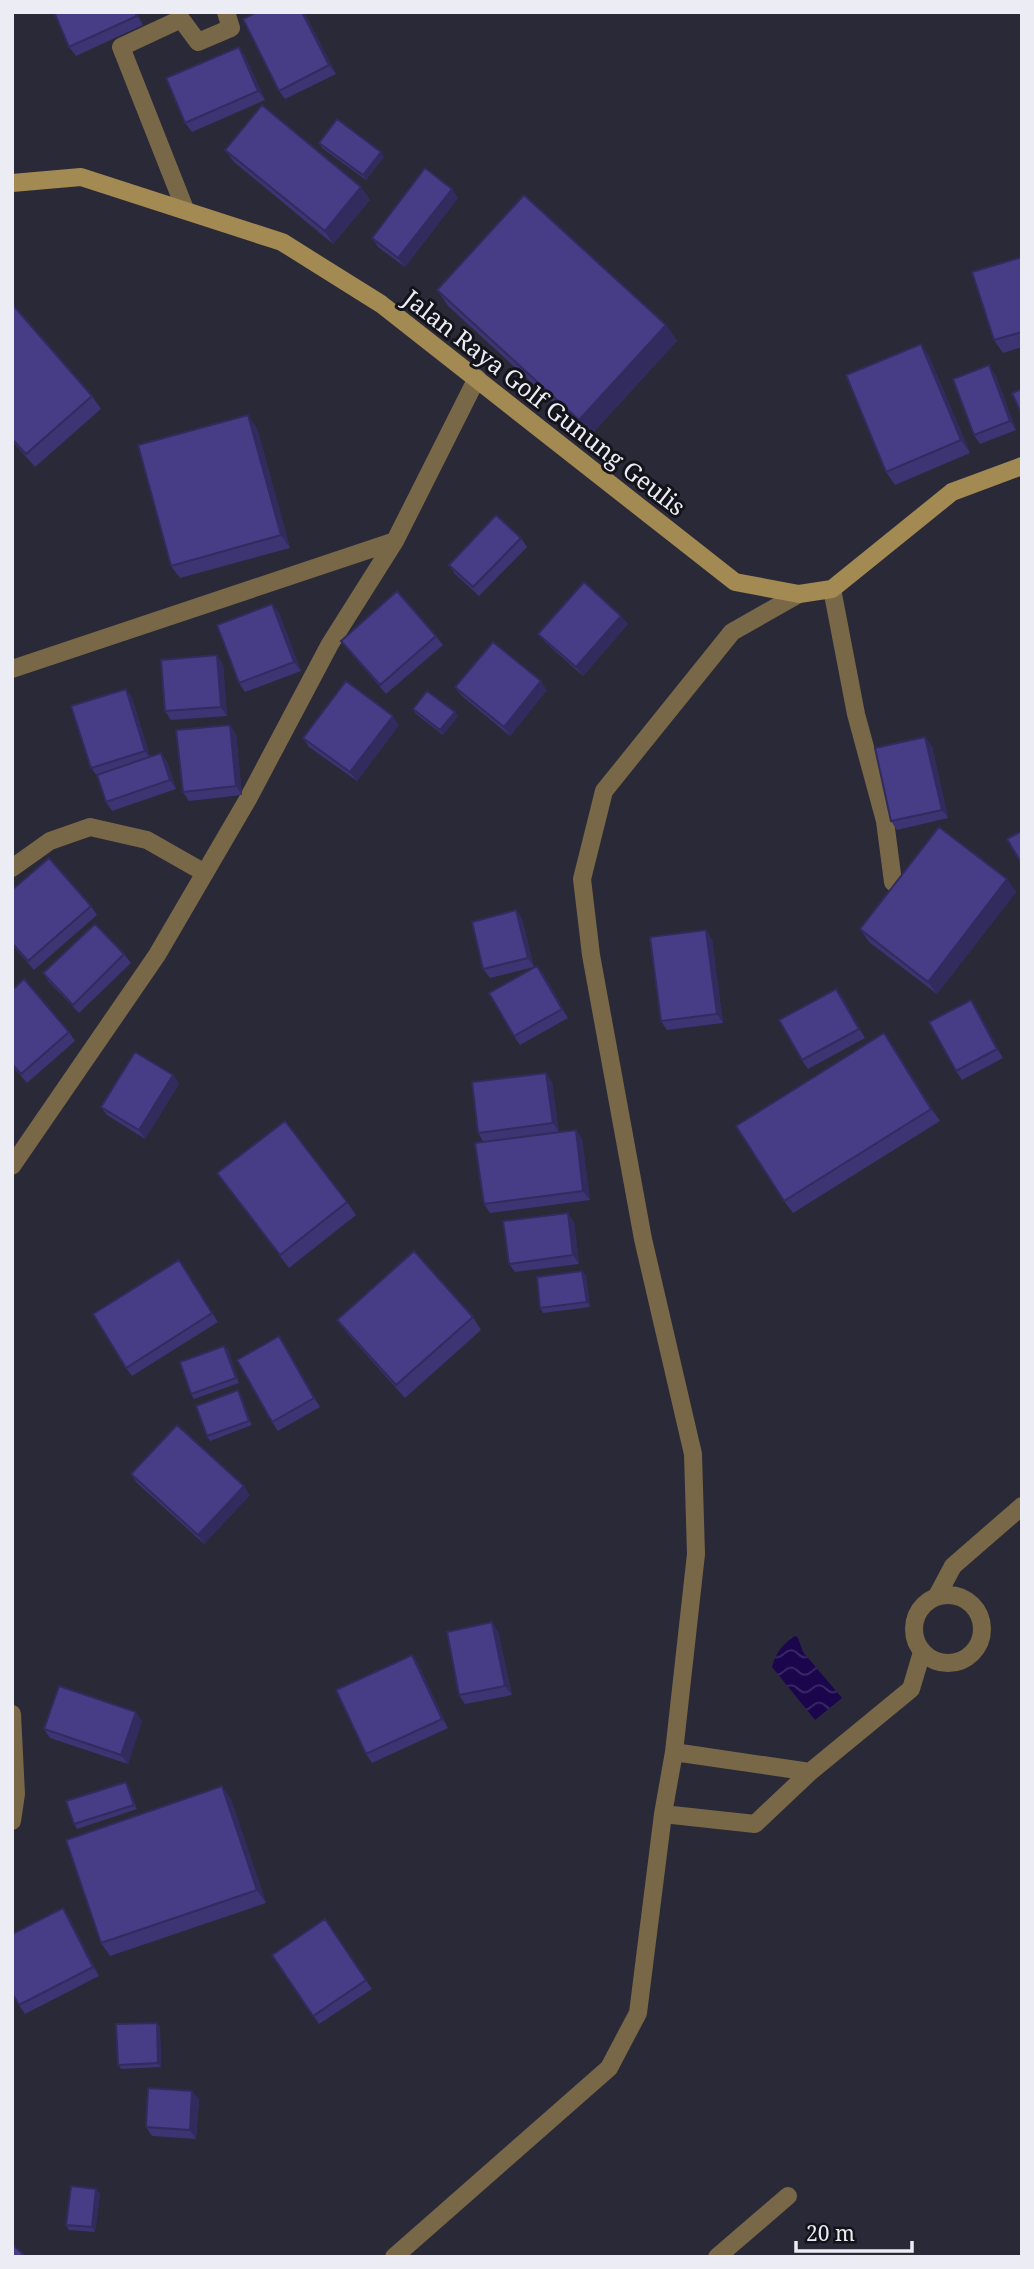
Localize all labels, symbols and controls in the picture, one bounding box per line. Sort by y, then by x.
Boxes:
street label: Jalan Raya Golf Gunung Geulis [396,281,693,523]
scale bar [796,2210,912,2254]
text: 20 m [806,2219,855,2247]

